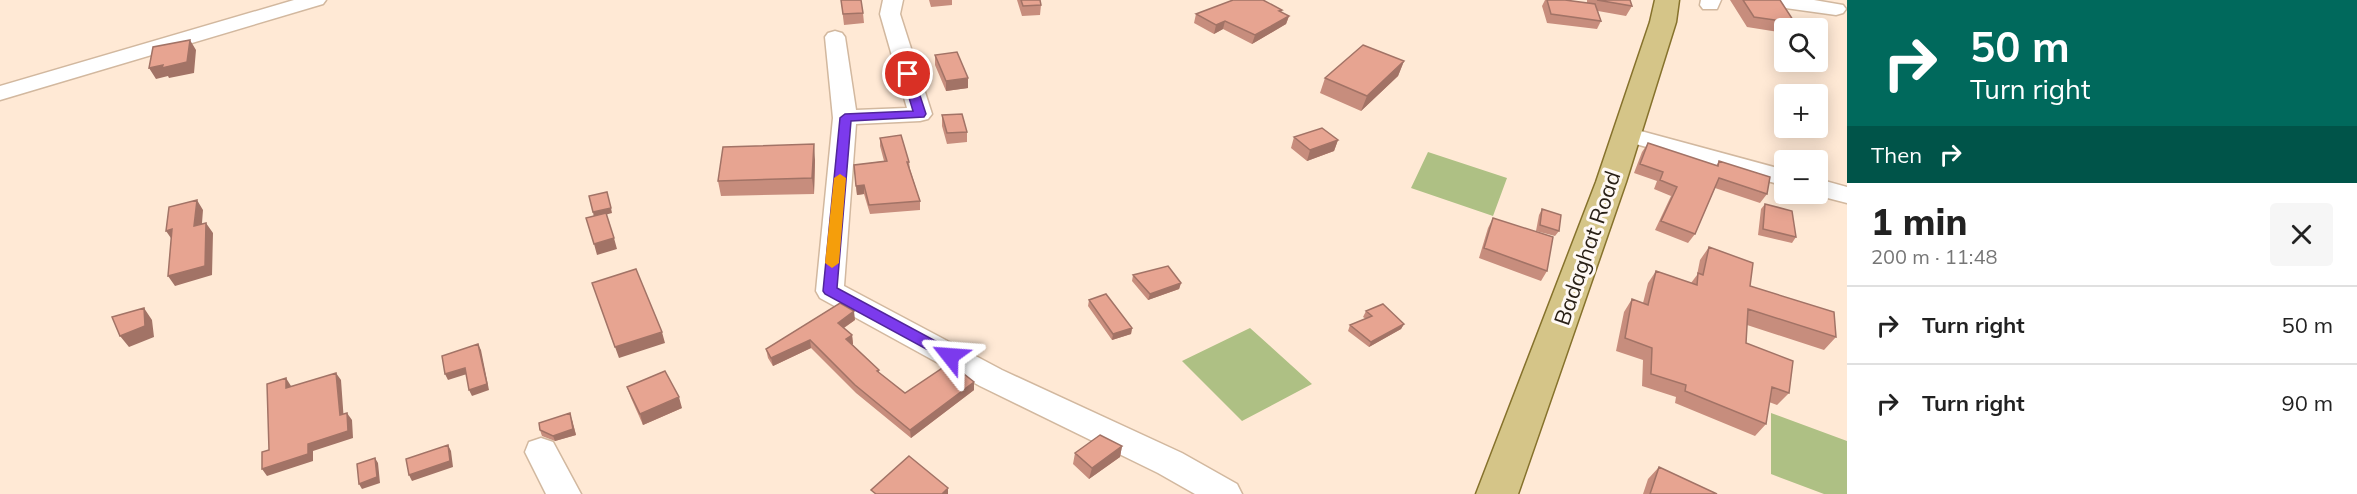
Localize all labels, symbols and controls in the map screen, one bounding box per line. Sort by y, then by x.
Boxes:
map controls [1774,18,1828,204]
button: search [1774,18,1828,72]
text: 50 m [1970,20,2070,73]
icon: right [1871,24,1949,102]
pin [882,48,933,99]
icon: arrive [891,57,924,90]
text: Turn right [1970,72,2090,106]
button: + [1774,84,1828,138]
icon: right [1934,138,1967,171]
text: Then [1871,141,1922,169]
button: − [1774,150,1828,204]
street label: Badaghat Road [1548,167,1626,329]
text: 1 min [1871,199,1967,244]
button: close [2270,203,2333,266]
text: 200 m · 11:48 [1871,244,1997,269]
icon: right [1871,309,1904,342]
text: Turn right [1922,311,2025,339]
text: 50 m [2282,311,2333,339]
position arrow [918,324,982,388]
icon: right [1871,387,1904,420]
text: Turn right [1922,389,2025,417]
text: 90 m [2282,389,2333,417]

